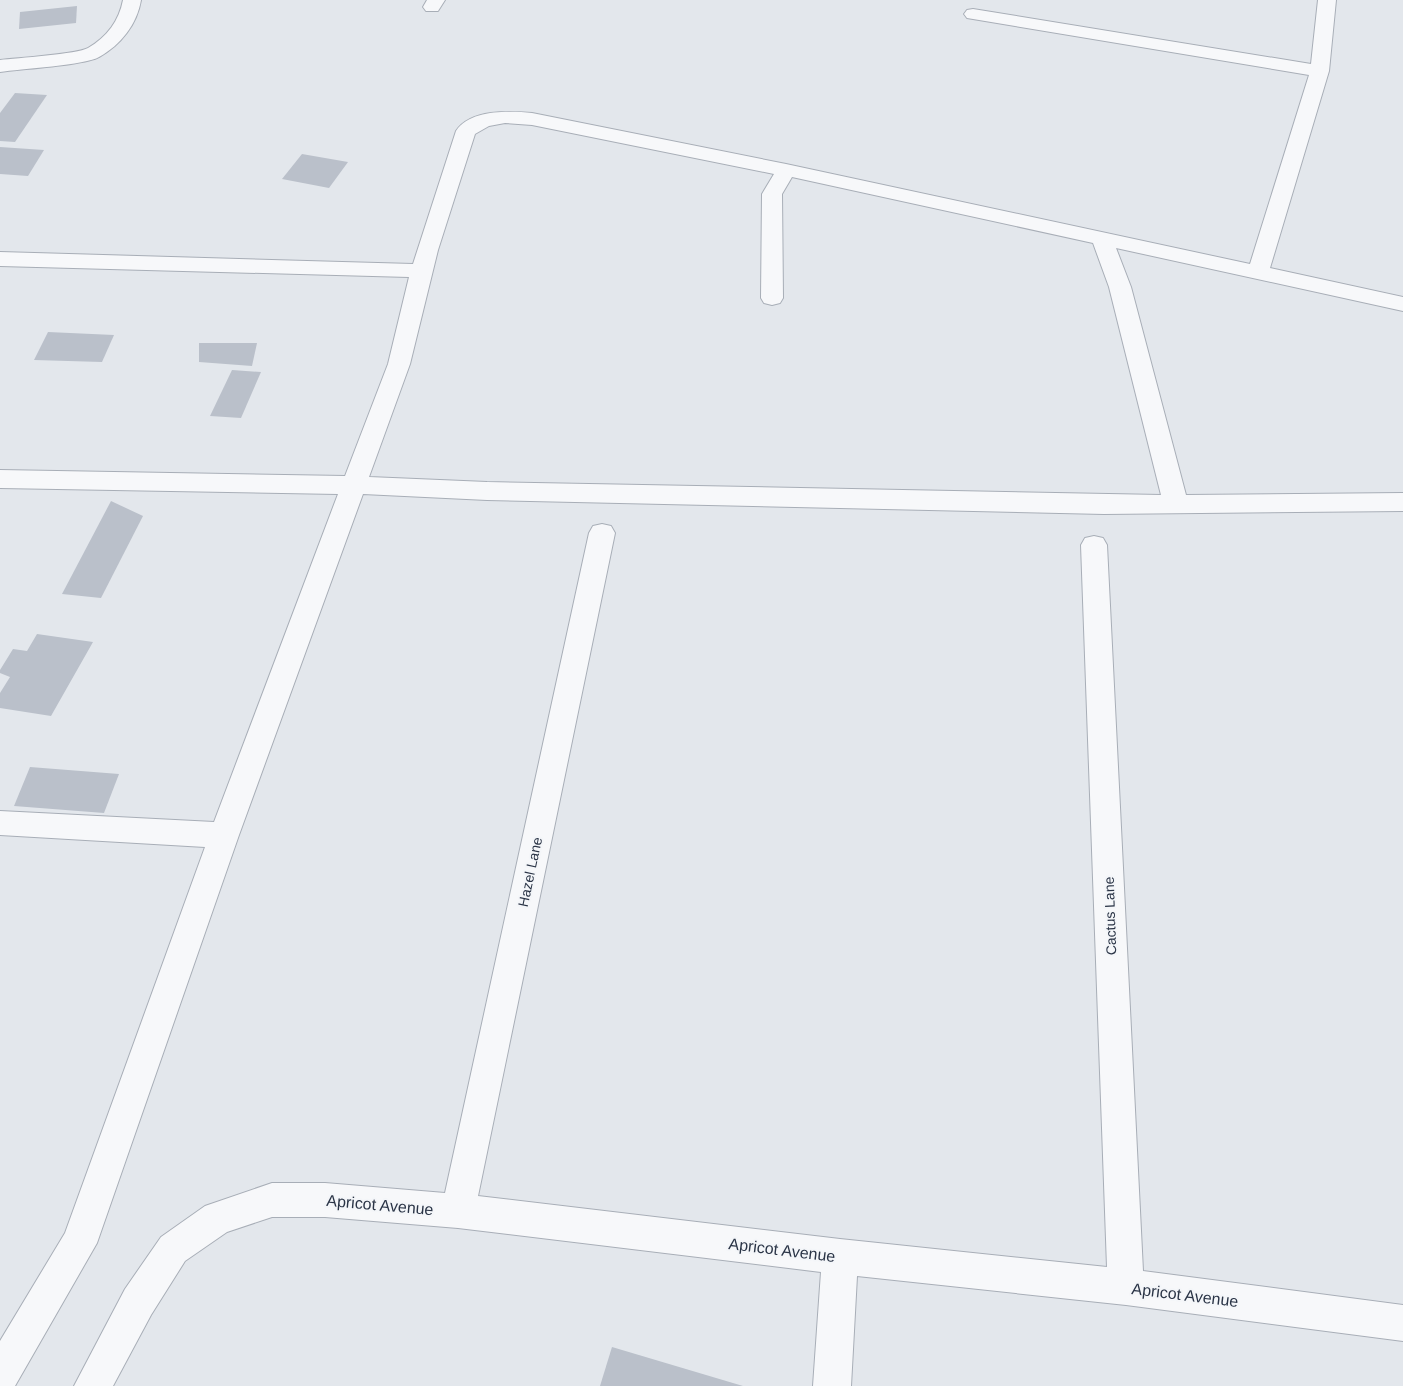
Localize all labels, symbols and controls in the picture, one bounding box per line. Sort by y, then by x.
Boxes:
street label: Hazel Lane [515,835,545,908]
street label: Cactus Lane [1101,876,1119,956]
street label: Apricot Avenue [326,1192,434,1218]
street label: Apricot Avenue [728,1235,836,1265]
street label: Apricot Avenue [1131,1280,1239,1310]

